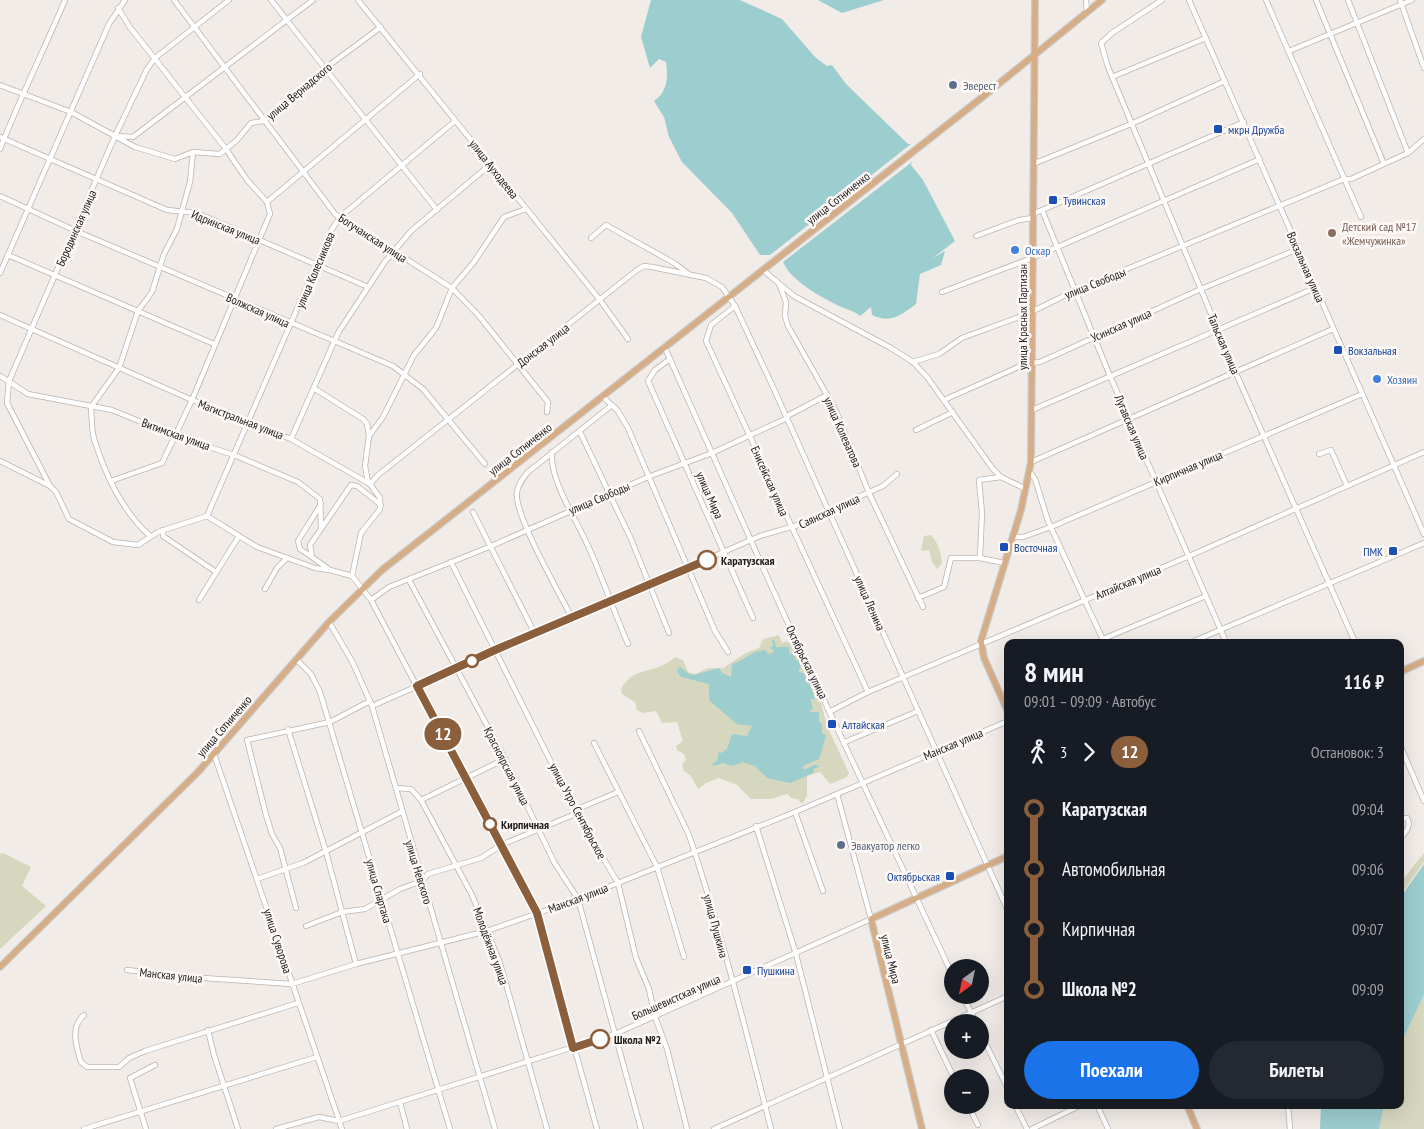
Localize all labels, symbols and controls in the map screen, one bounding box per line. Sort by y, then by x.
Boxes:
street label: улица Вернадского [263,59,335,123]
place label: Эверест [963,78,997,93]
marker: Эверест [947,79,959,91]
place label: мкрн Дружба [1228,122,1284,137]
marker: мкрн Дружба [1212,123,1224,135]
street label: улица Ауходеева [466,136,522,202]
street label: улица Сотниченко [803,169,873,227]
street label: Бородинская улица [52,187,100,269]
place label: Тувинская [1063,193,1106,208]
marker: Тувинская [1047,194,1059,206]
street label: Идринская улица [189,206,263,248]
street label: Богучанская улица [336,210,410,266]
place label: Детский сад №17 «Жемчужинка» [1342,219,1417,248]
marker: Детский сад №17 «Жемчужинка» [1326,227,1338,239]
street label: улица Колесникова [292,229,338,310]
street label: Вокзальная улица [1284,229,1328,305]
place label: Оскар [1025,243,1051,258]
marker: Оскар [1009,244,1021,256]
street label: улица Красных Партизан [1015,264,1030,370]
street label: улица Свободы [1062,264,1128,302]
street label: Волжская улица [224,289,292,331]
street label: Усинская улица [1088,305,1154,345]
street label: Тальская улица [1205,312,1243,376]
street label: Донская улица [514,320,572,370]
place label: Вокзальная [1348,343,1397,358]
marker: Вокзальная [1332,344,1344,356]
place label: Хозяин [1387,372,1417,387]
marker: Хозяин [1371,373,1383,385]
street label: Лугавская улица [1111,391,1152,462]
street label: улица Колеватова [821,394,865,470]
street label: Магистральная улица [196,396,286,442]
street label: Витимская улица [140,415,212,453]
street label: улица Сотниченко [485,420,555,478]
street label: Енисейская улица [748,444,792,519]
street label: Кирпичная улица [1151,447,1225,489]
street label: улица Мира [693,469,727,521]
street label: улица Свободы [566,478,632,518]
street label: Саянская улица [796,490,862,532]
place label: Восточная [1014,540,1058,555]
marker: Восточная [998,541,1010,553]
place label: ПМК [1363,544,1383,559]
marker: ПМК [1387,545,1399,557]
marker: Каратузская [697,550,717,570]
place label: Каратузская [721,553,775,568]
street label: Алтайская улица [1093,561,1163,603]
street label: улица Ленина [851,573,889,633]
street label: Октябрьская улица [783,623,831,701]
text: 8 мин [1024,653,1084,690]
unlabelled marker [465,654,479,668]
text: 116 ₽ [1344,670,1384,694]
text: 09:01 – 09:09 · Автобус [1024,691,1156,711]
street label: улица Сотниченко [193,692,255,760]
place label: Алтайская [842,717,885,732]
line badge: 12 [420,718,466,750]
marker: Алтайская [826,718,838,730]
text: 12 [434,722,452,745]
street label: Красноярская улица [481,724,533,808]
street label: Манская улица [921,725,985,763]
icon: walk [1024,738,1052,766]
icon: forward [1075,738,1103,766]
text: 12 [1121,740,1138,763]
text: 3 [1060,742,1067,762]
text: Остановок: 3 [1311,742,1384,762]
street label: улица Утро Сентябрьское [546,760,610,862]
text: Каратузская [1062,797,1147,821]
text: 09:04 [1352,799,1384,819]
marker: Кирпичная [483,817,497,831]
place label: Кирпичная [501,817,549,832]
street label: улица Невского [402,838,436,906]
place label: Эвакуатор легко [851,838,920,853]
marker: Эвакуатор легко [835,839,847,851]
street label: улица Спартака [363,857,395,925]
text: Автомобильная [1062,857,1165,881]
text: 09:06 [1352,859,1384,879]
place label: Октябрьская [887,869,940,884]
marker: Октябрьская [944,870,956,882]
street label: Манская улица [546,880,610,916]
street label: улица Пушкина [700,893,732,960]
street label: Молодёжная улица [470,905,512,987]
street label: улица Суворова [260,907,296,975]
text: Кирпичная [1062,917,1135,941]
text: 09:07 [1352,919,1384,939]
street label: улица Мира [878,933,904,985]
north arrow [944,959,989,1004]
map controls [944,959,989,1114]
place label: Пушкина [757,963,795,978]
street label: Манская улица [139,964,203,986]
marker: Пушкина [741,964,753,976]
street label: Большевистская улица [629,971,723,1023]
text: Школа №2 [1062,977,1137,1001]
text: 09:09 [1352,979,1384,999]
button: + [944,1014,989,1059]
marker: Школа №2 [590,1029,610,1049]
place label: Школа №2 [614,1032,661,1047]
button: Поехали [1024,1041,1199,1099]
button: Билеты [1209,1041,1384,1099]
button: − [944,1069,989,1114]

